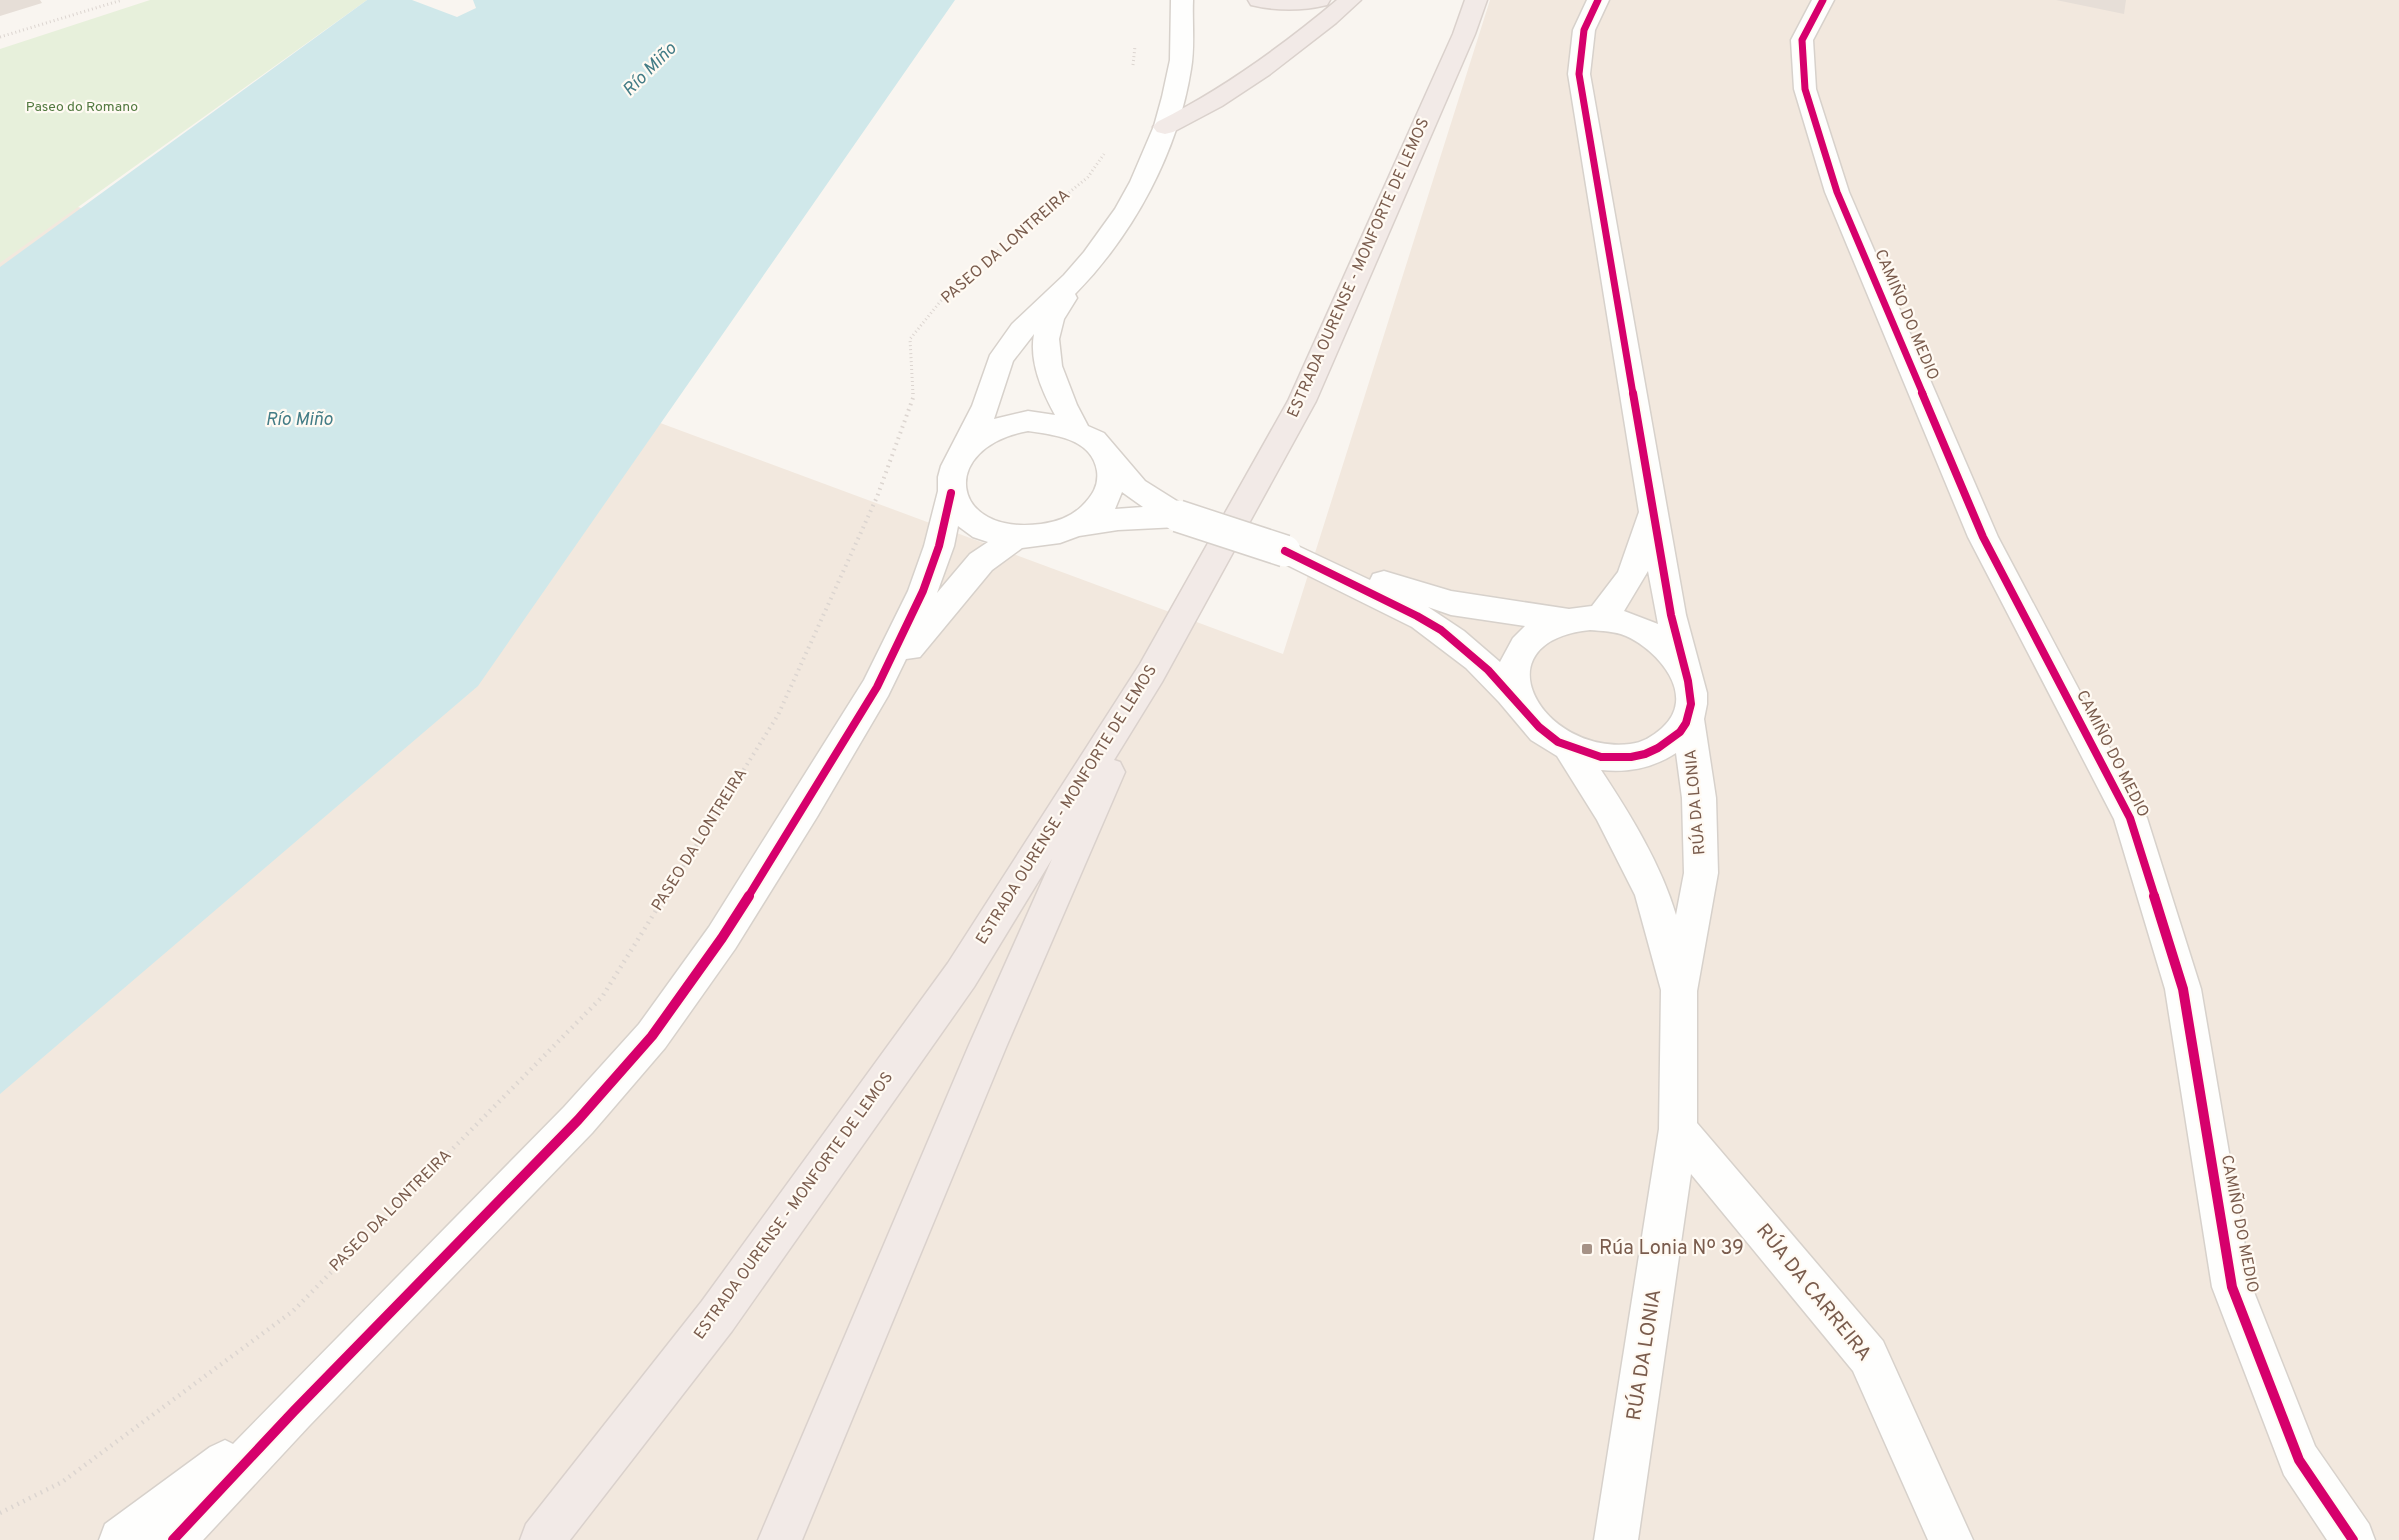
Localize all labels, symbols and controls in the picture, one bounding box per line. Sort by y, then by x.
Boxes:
water label: Río Miño [618,38,682,102]
park label: Paseo do Romano [26,99,138,116]
street label: ESTRADA OURENSE - MONFORTE DE LEMOS [1284,115,1434,421]
street label: PASEO DA LONTREIRA [937,185,1075,308]
street label: CAMIÑO DO MEDIO [1869,245,1945,383]
water label: Río Miño [265,409,333,432]
street label: ESTRADA OURENSE - MONFORTE DE LEMOS [972,661,1162,949]
street label: CAMIÑO DO MEDIO [2071,686,2155,821]
street label: RÚA DA LONIA [1679,748,1711,856]
street label: PASEO DA LONTREIRA [648,765,752,915]
street label: ESTRADA OURENSE - MONFORTE DE LEMOS [690,1068,898,1344]
street label: PASEO DA LONTREIRA [326,1146,456,1276]
street label: CAMIÑO DO MEDIO [2216,1153,2265,1295]
street label: RÚA DA CARREIRA [1749,1218,1878,1367]
place label: Rúa Lonia Nº 39 [1599,1236,1744,1262]
marker: Rúa Lonia Nº 39 [1580,1242,1594,1256]
street label: RÚA DA LONIA [1620,1287,1668,1422]

